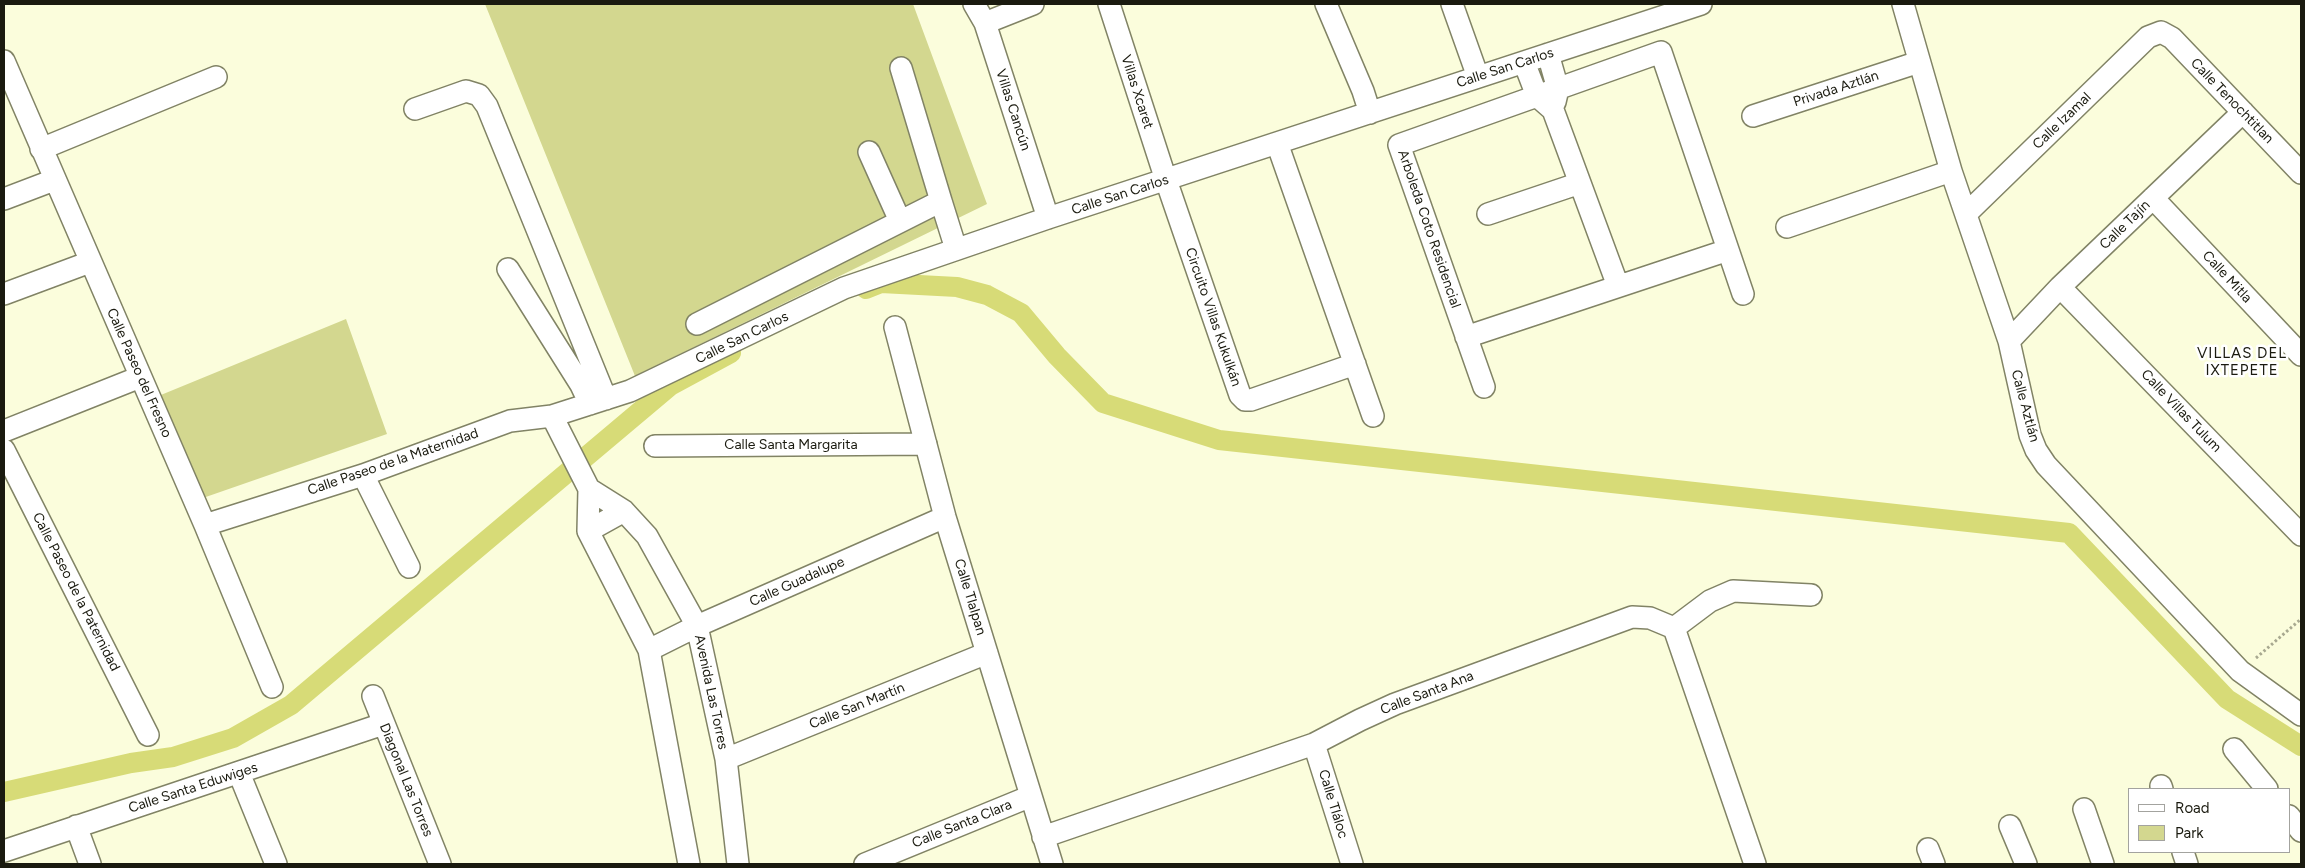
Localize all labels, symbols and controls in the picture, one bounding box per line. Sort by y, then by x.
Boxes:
street label: Calle San Carlos [1454,44,1556,92]
street label: Villas Xcaret [1117,53,1157,131]
street label: Calle Tenochtitlan [2187,55,2277,147]
street label: Villas Cancún [992,67,1034,153]
street label: Privada Aztlán [1791,67,1881,111]
street label: Calle Izamal [2029,89,2095,153]
street label: Arboleda Coto Residencial [1394,148,1464,310]
street label: Calle San Carlos [1069,171,1171,219]
street label: Calle Tajín [2096,197,2154,253]
street label: Circuito Villas Kukulkán [1181,246,1245,388]
street label: Calle Mitla [2199,247,2255,307]
street label: Calle Paseo del Fresno [103,306,175,440]
street label: Calle San Carlos [693,308,791,368]
district label: VILLAS DEL IXTEPETE [2196,345,2288,380]
street label: Calle Villas Tulum [2137,366,2225,456]
street label: Calle Aztlán [2007,368,2043,444]
street label: Calle Paseo de la Maternidad [305,425,481,499]
street label: Calle Santa Margarita [724,437,858,453]
street label: Calle Paseo de la Paternidad [29,510,123,674]
street label: Calle Guadalupe [747,554,847,610]
street label: Calle Tlalpan [950,557,990,637]
street label: Avenida Las Torres [691,633,731,751]
street label: Calle Santa Ana [1378,668,1476,718]
street label: Calle San Martín [807,679,907,733]
street label: Diagonal Las Torres [376,721,436,839]
street label: Calle Santa Eduwiges [126,759,260,817]
street label: Calle Tláloc [1315,767,1351,841]
legend [2128,788,2290,853]
street label: Calle Santa Clara [910,796,1014,852]
text: Road [2175,799,2210,817]
text: Park [2175,824,2204,842]

